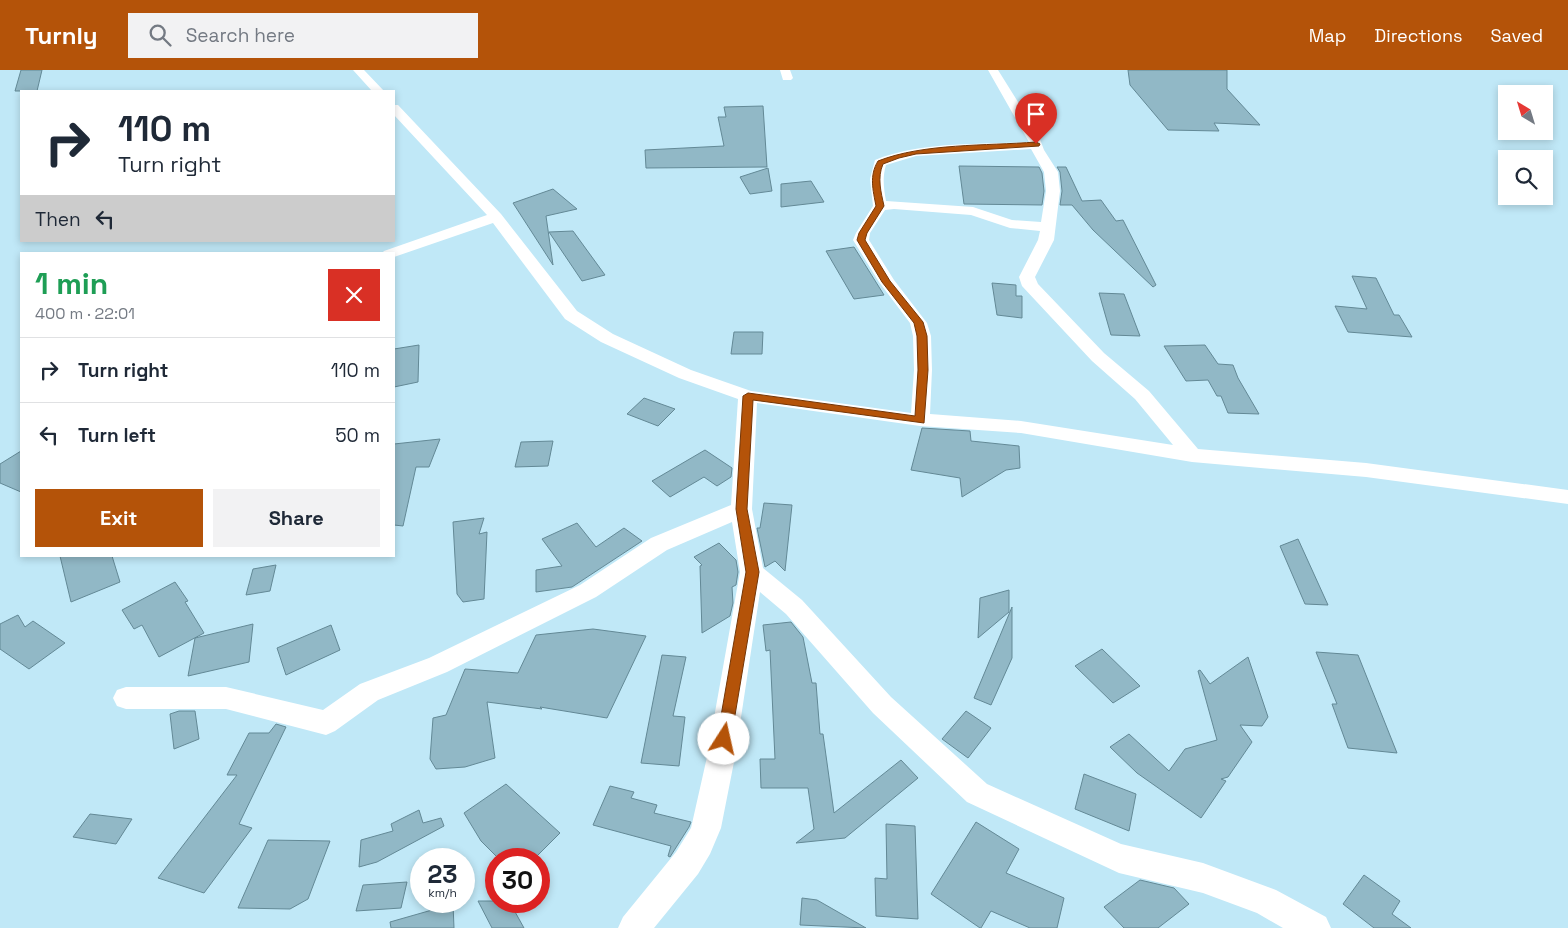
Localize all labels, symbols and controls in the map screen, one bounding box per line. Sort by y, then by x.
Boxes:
search box [128,13,478,58]
text: Turnly [25,20,98,51]
icon: search [146,21,174,49]
text: Search here [186,23,295,48]
text: Map [1309,24,1346,47]
text: Directions [1374,24,1463,47]
text: Saved [1491,24,1543,47]
north arrow [1498,85,1552,140]
map controls [1498,85,1553,205]
pin [1015,93,1057,144]
icon: arrive [1022,100,1050,128]
text: 110 m [118,107,211,151]
icon: right [35,110,100,175]
text: Turn right [118,150,221,178]
button: search [1498,150,1553,205]
icon: left [91,205,119,233]
text: Then [35,207,81,232]
text: 1 min [35,264,108,303]
button: close [328,269,380,321]
text: 400 m · 22:01 [35,303,135,324]
icon: right [35,356,63,384]
text: Turn right [78,358,168,383]
text: 110 m [331,358,380,383]
icon: left [35,421,63,449]
text: Turn left [78,423,156,448]
text: 50 m [335,423,380,448]
button: Exit [35,489,203,547]
button: Share [213,489,380,547]
position arrow [697,712,749,764]
speed limit sign: 30 [485,848,550,913]
text: 23 [427,858,458,890]
text: km/h [428,885,457,901]

